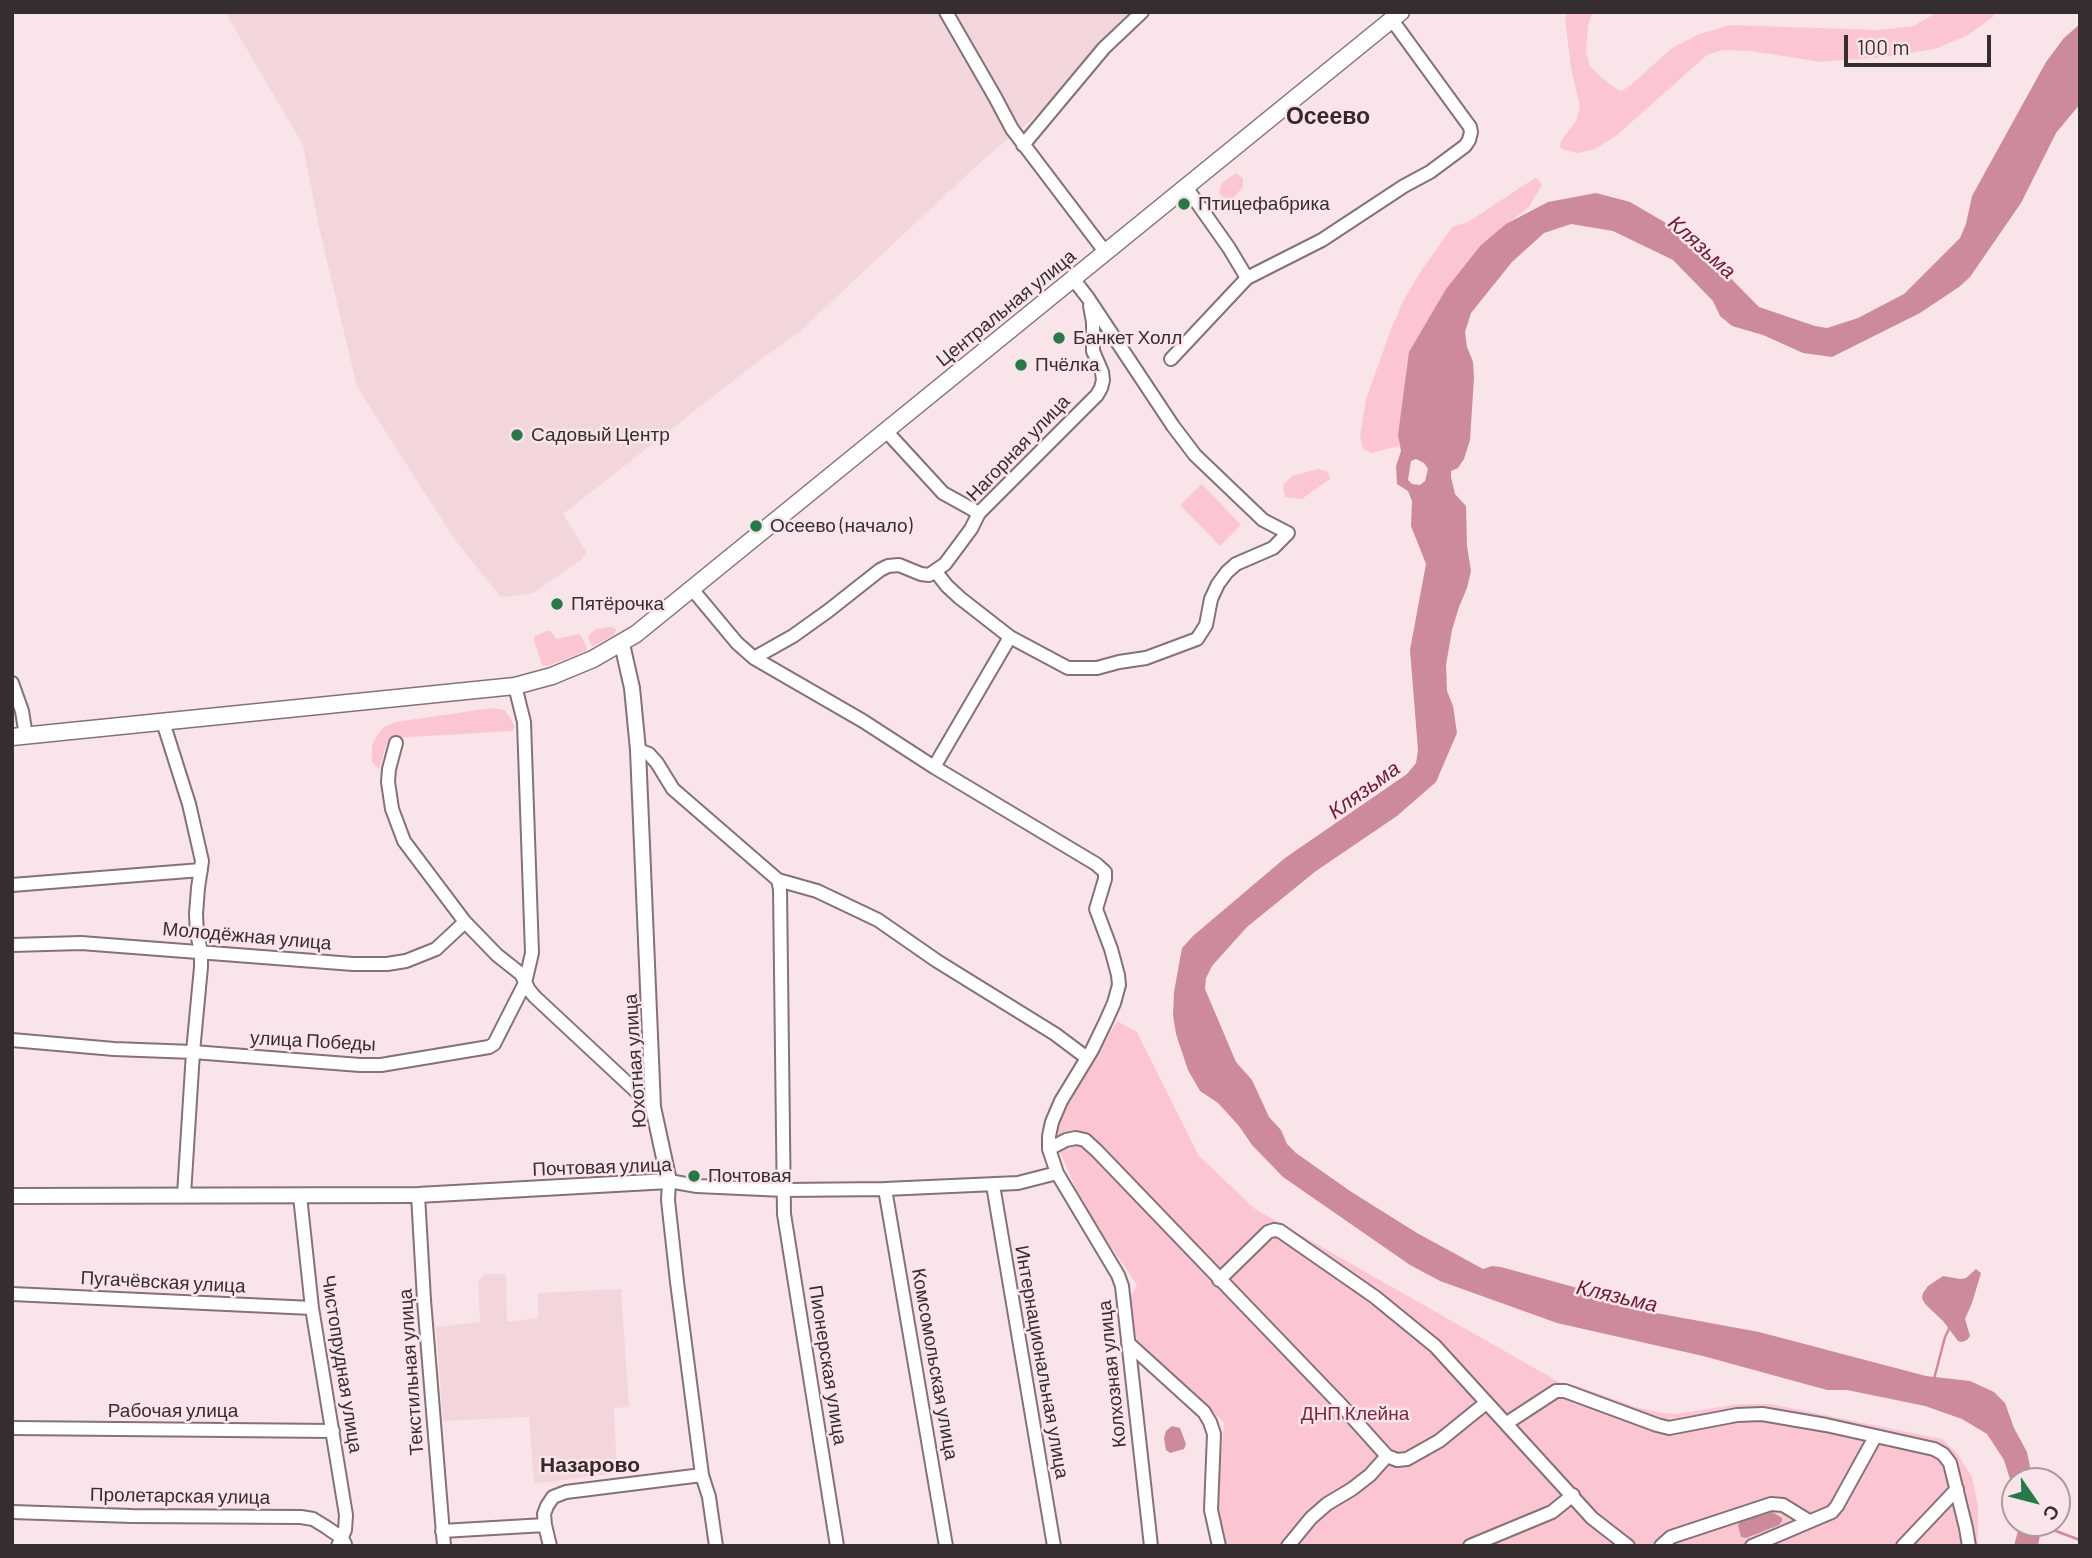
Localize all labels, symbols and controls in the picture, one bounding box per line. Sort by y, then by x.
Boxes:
scale bar [1847,21,1994,65]
text: 100 m [1857,34,1910,59]
district label: Осеево [1286,102,1370,130]
place label: Птицефабрика [1198,193,1330,215]
marker: Птицефабрика [1176,196,1192,212]
water label: Клязьма [1663,210,1741,284]
street label: Центральная улица [931,245,1081,371]
place label: Банкет Холл [1073,327,1182,349]
marker: Банкет Холл [1051,330,1067,346]
place label: Пчёлка [1035,354,1100,376]
marker: Пчёлка [1013,357,1029,373]
street label: Нагорная улица [961,390,1075,506]
place label: Садовый Центр [531,424,670,446]
marker: Садовый Центр [509,427,525,443]
place label: Осеево (начало) [770,515,913,537]
marker: Осеево (начало) [748,518,764,534]
place label: Пятёрочка [571,593,664,615]
marker: Пятёрочка [549,596,565,612]
water label: Клязьма [1323,756,1405,824]
street label: Молодёжная улица [162,917,332,955]
street label: Юхотная улица [619,993,651,1129]
street label: улица Победы [250,1026,376,1056]
street label: Почтовая улица [532,1153,672,1181]
place label: Почтовая [708,1165,791,1187]
marker: Почтовая [686,1168,702,1184]
street label: Интернациональная улица [1010,1244,1074,1480]
street label: Пугачёвская улица [80,1266,246,1298]
street label: Комсомольская улица [907,1266,963,1462]
street label: Чистопрудная улица [317,1273,367,1455]
water label: Клязьма [1574,1274,1660,1318]
street label: Пионерская улица [804,1283,852,1447]
street label: Текстильная улица [394,1288,428,1456]
street label: Колхозная улица [1093,1299,1131,1449]
street label: Рабочая улица [108,1400,238,1422]
park label: ДНП Клейна [1301,1403,1409,1425]
district label: Назарово [540,1452,640,1478]
north arrow [2001,1467,2071,1537]
street label: Пролетарская улица [90,1483,270,1509]
text: С [2039,1501,2065,1525]

